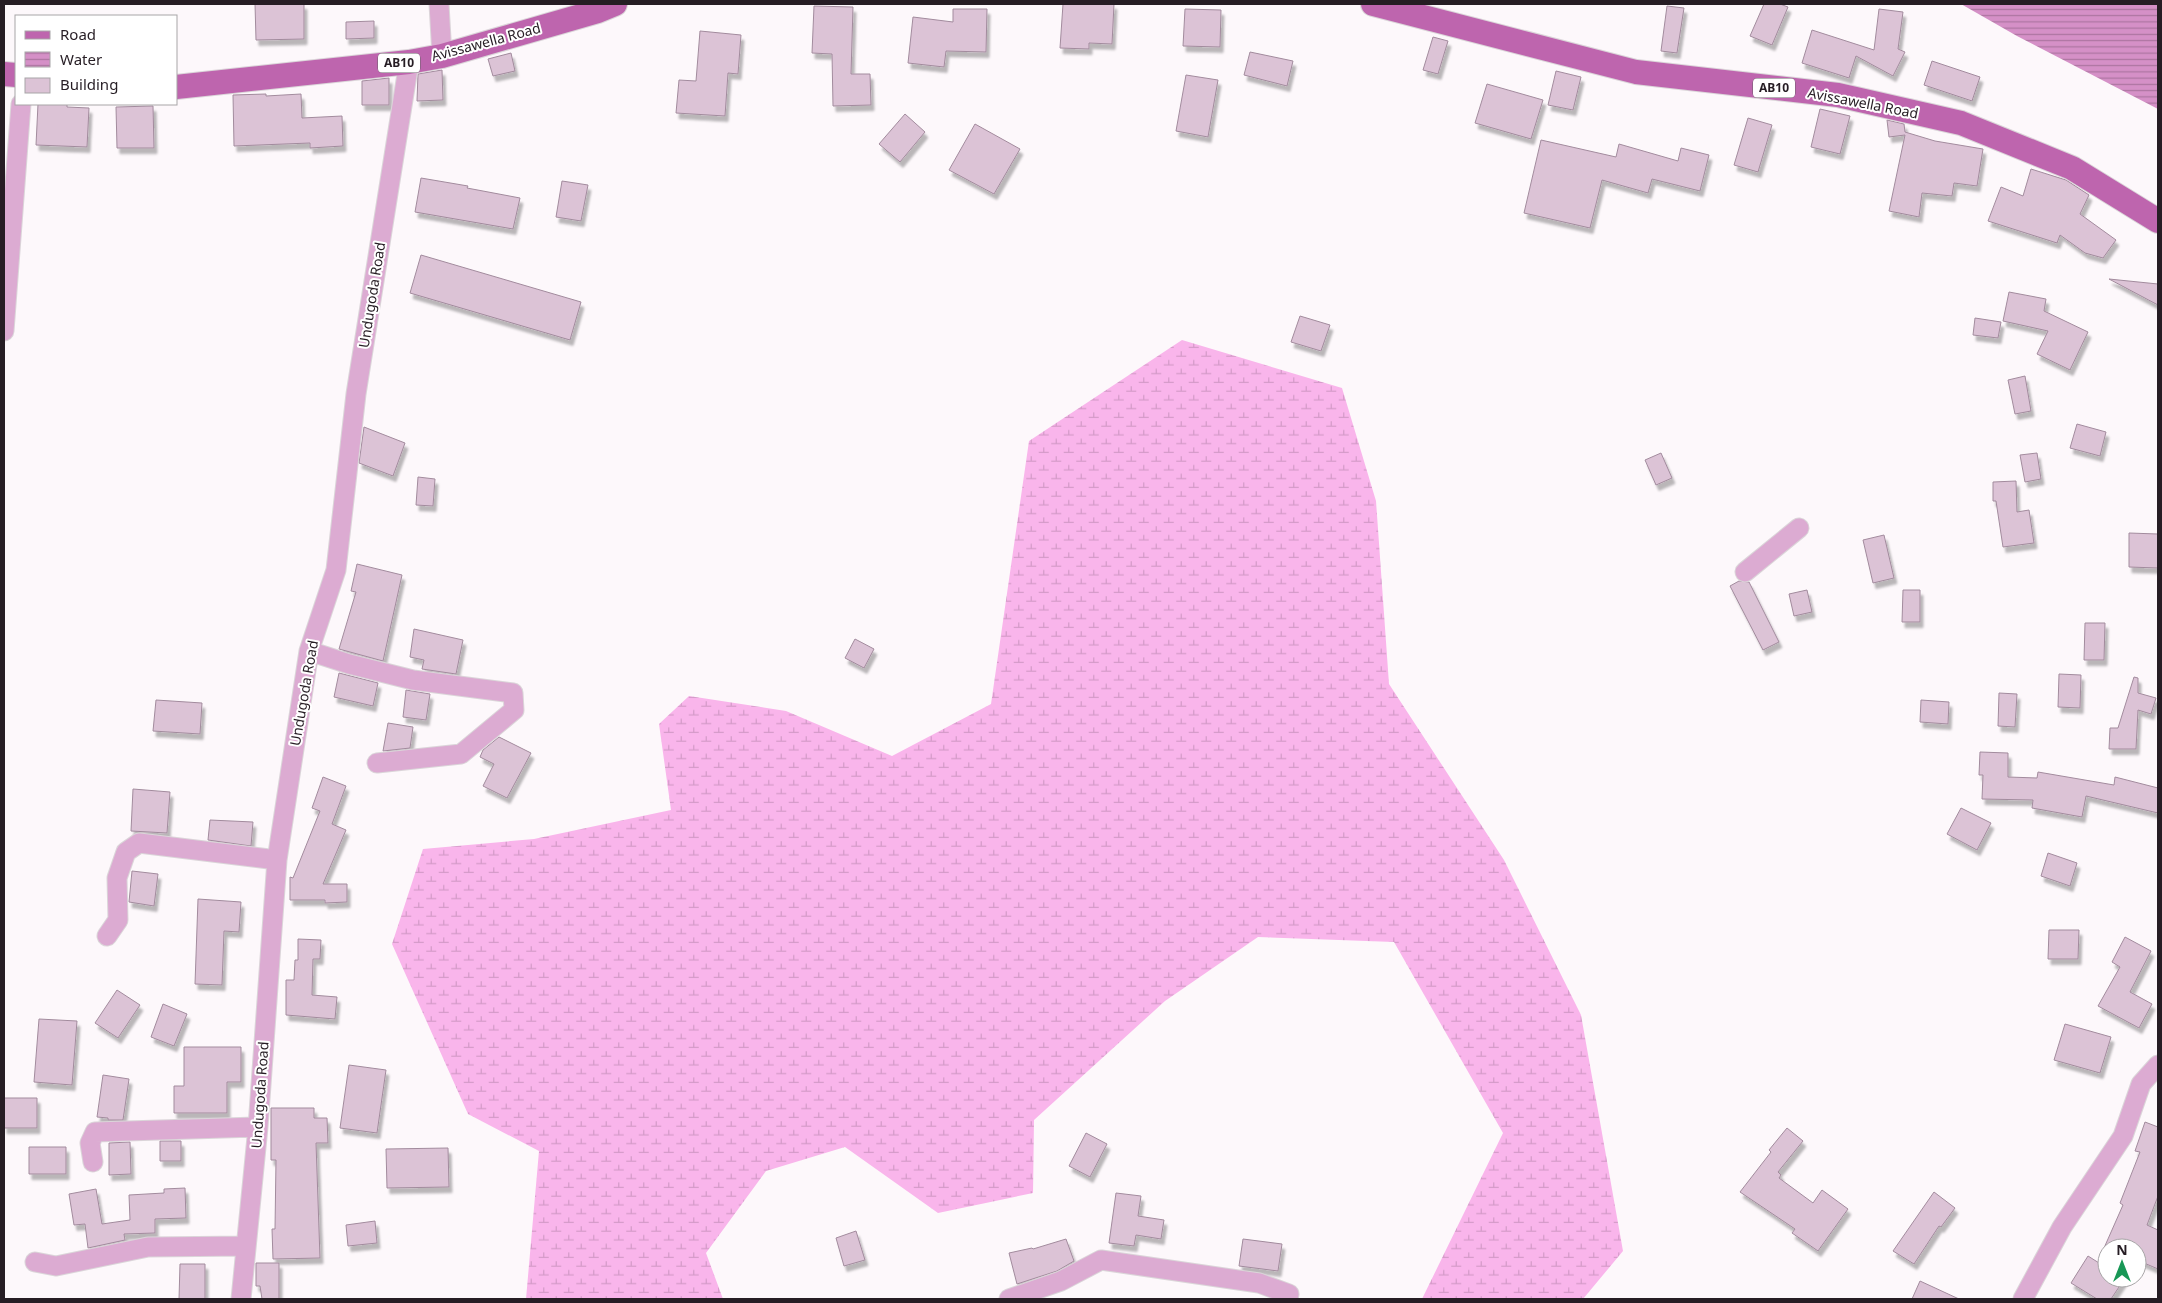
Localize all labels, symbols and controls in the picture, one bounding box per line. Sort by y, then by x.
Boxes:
legend [15,15,178,105]
street label: Avissawella Road [429,18,543,65]
text: Road [60,24,96,44]
text: Water [60,49,102,69]
road number: AB10 [378,54,420,72]
text: Building [60,74,118,94]
road number: AB10 [1753,78,1795,98]
street label: Avissawella Road [1806,82,1920,123]
street label: Undugoda Road [354,241,389,349]
street label: Undugoda Road [285,639,322,747]
street label: Undugoda Road [246,1041,273,1149]
north arrow [2097,1238,2147,1288]
text: N [2116,1240,2128,1259]

